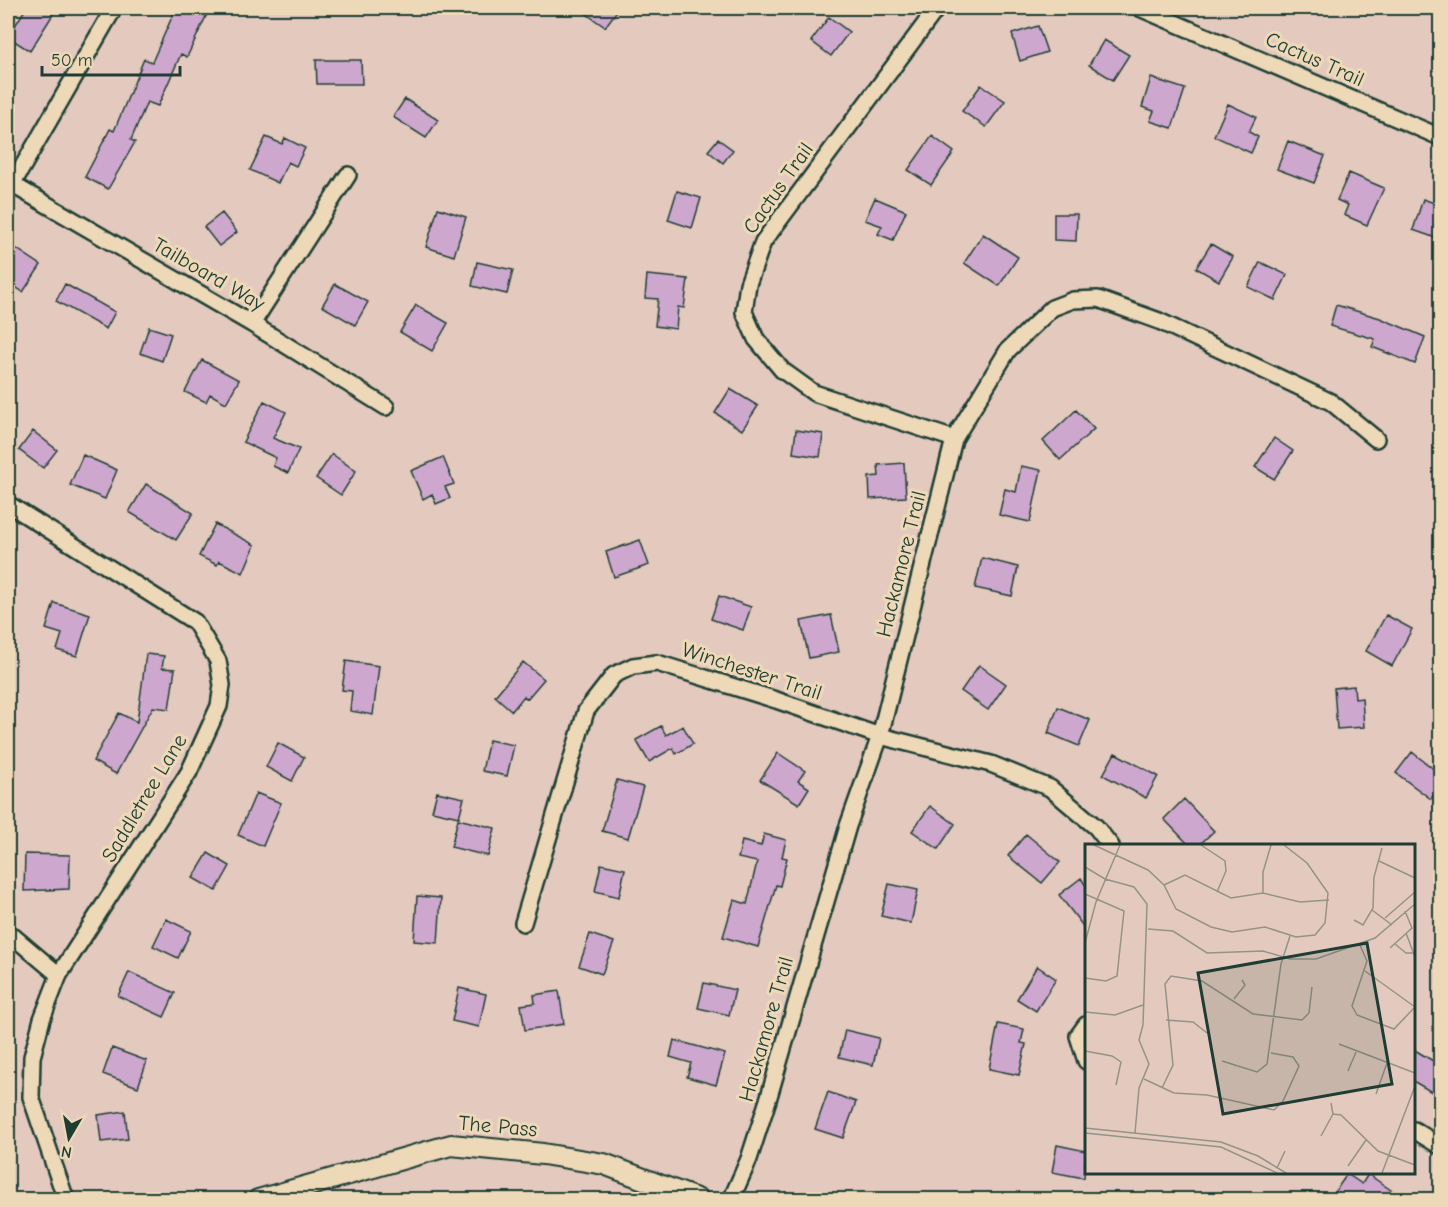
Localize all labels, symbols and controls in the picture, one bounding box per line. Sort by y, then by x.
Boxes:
street label: Cactus Trail [1262,27,1368,91]
scale bar [42,39,180,77]
text: 50 m [51,50,93,71]
street label: Cactus Trail [738,138,818,238]
street label: Tailboard Way [149,232,270,316]
street label: Hackamore Trail [871,488,931,640]
street label: Winchester Trail [679,637,825,705]
street label: Saddletree Lane [96,730,192,866]
inset map [1085,844,1415,1174]
street label: Hackamore Trail [734,954,798,1104]
north arrow [39,1108,99,1168]
street label: The Pass [458,1111,538,1141]
text: N [60,1142,73,1162]

